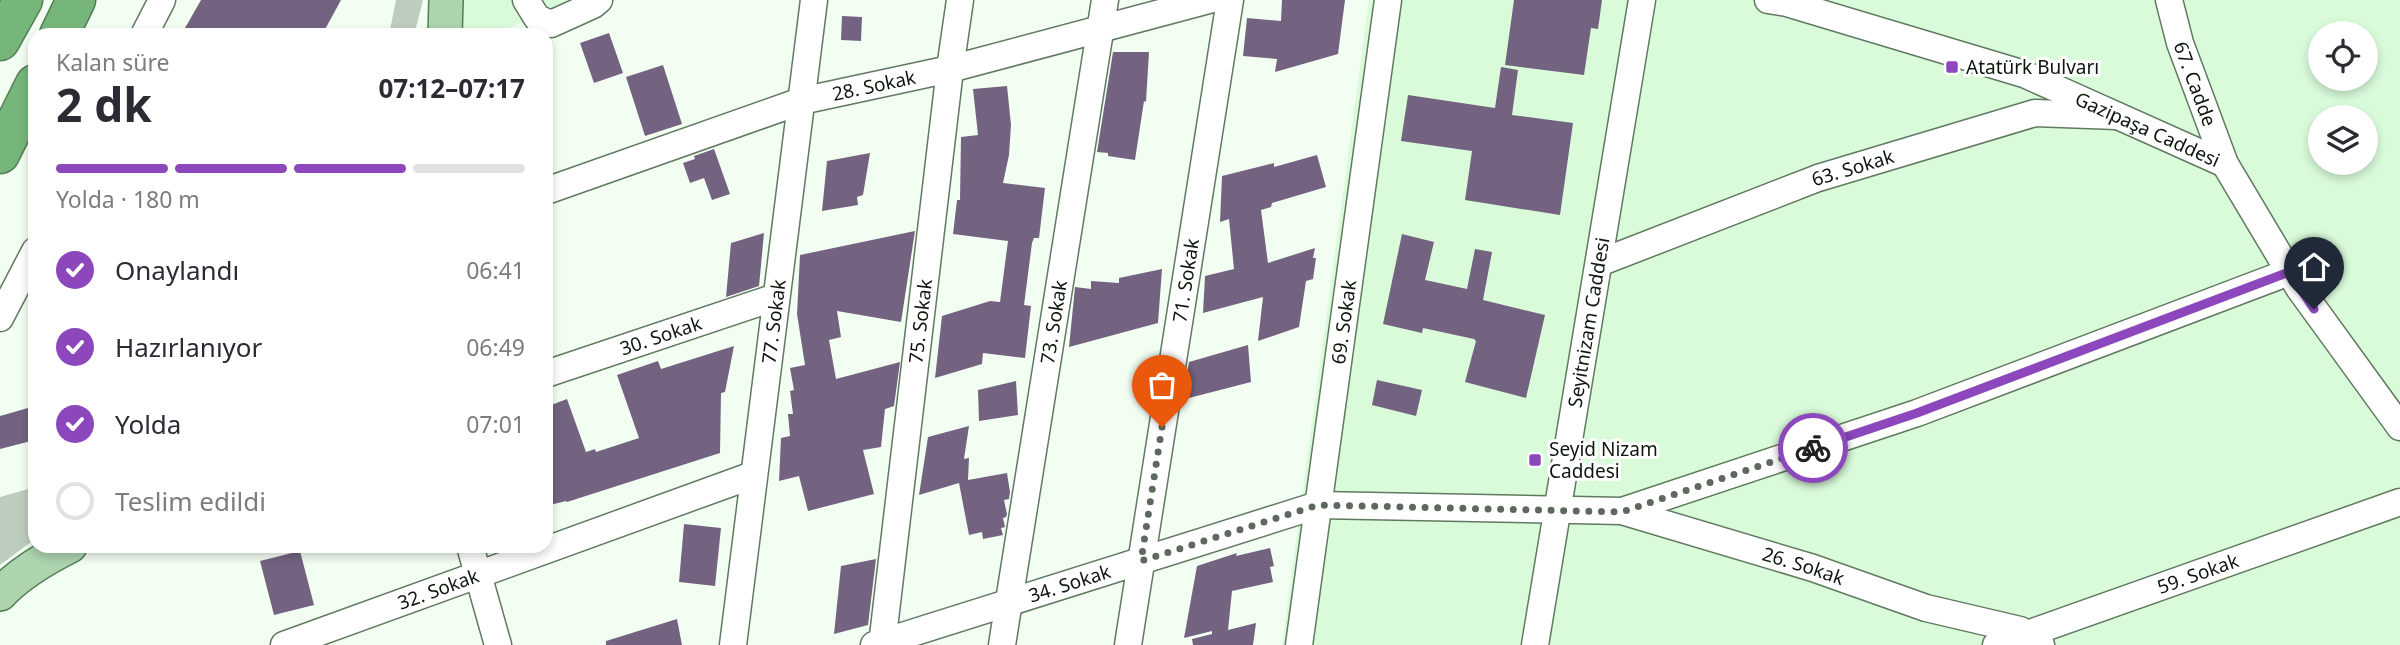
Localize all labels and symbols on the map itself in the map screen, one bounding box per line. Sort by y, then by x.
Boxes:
street label: 67. Cadde [2168,38,2223,130]
place label: Atatürk Bulvarı [1966,54,2099,80]
marker: Atatürk Bulvarı [1944,59,1960,75]
street label: 28. Sokak [830,64,918,107]
street label: Gazipaşa Caddesi [2071,86,2224,173]
street label: 63. Sokak [1807,143,1897,192]
street label: Seyitnizam Caddesi [1562,235,1615,409]
street label: 71. Sokak [1166,237,1205,324]
pin [2284,237,2344,309]
street label: 77. Sokak [755,278,792,365]
street label: 75. Sokak [902,278,938,365]
street label: 73. Sokak [1034,278,1073,366]
street label: 69. Sokak [1325,278,1362,366]
street label: 30. Sokak [616,310,705,361]
pin [1132,355,1192,427]
courier [1778,413,1848,483]
place label: Seyid Nizam Caddesi [1549,436,1658,484]
marker: Seyid Nizam Caddesi [1527,452,1543,468]
street label: 26. Sokak [1759,541,1848,591]
street label: 59. Sokak [2153,547,2242,600]
street label: 34. Sokak [1025,558,1114,608]
street label: 32. Sokak [394,562,482,616]

